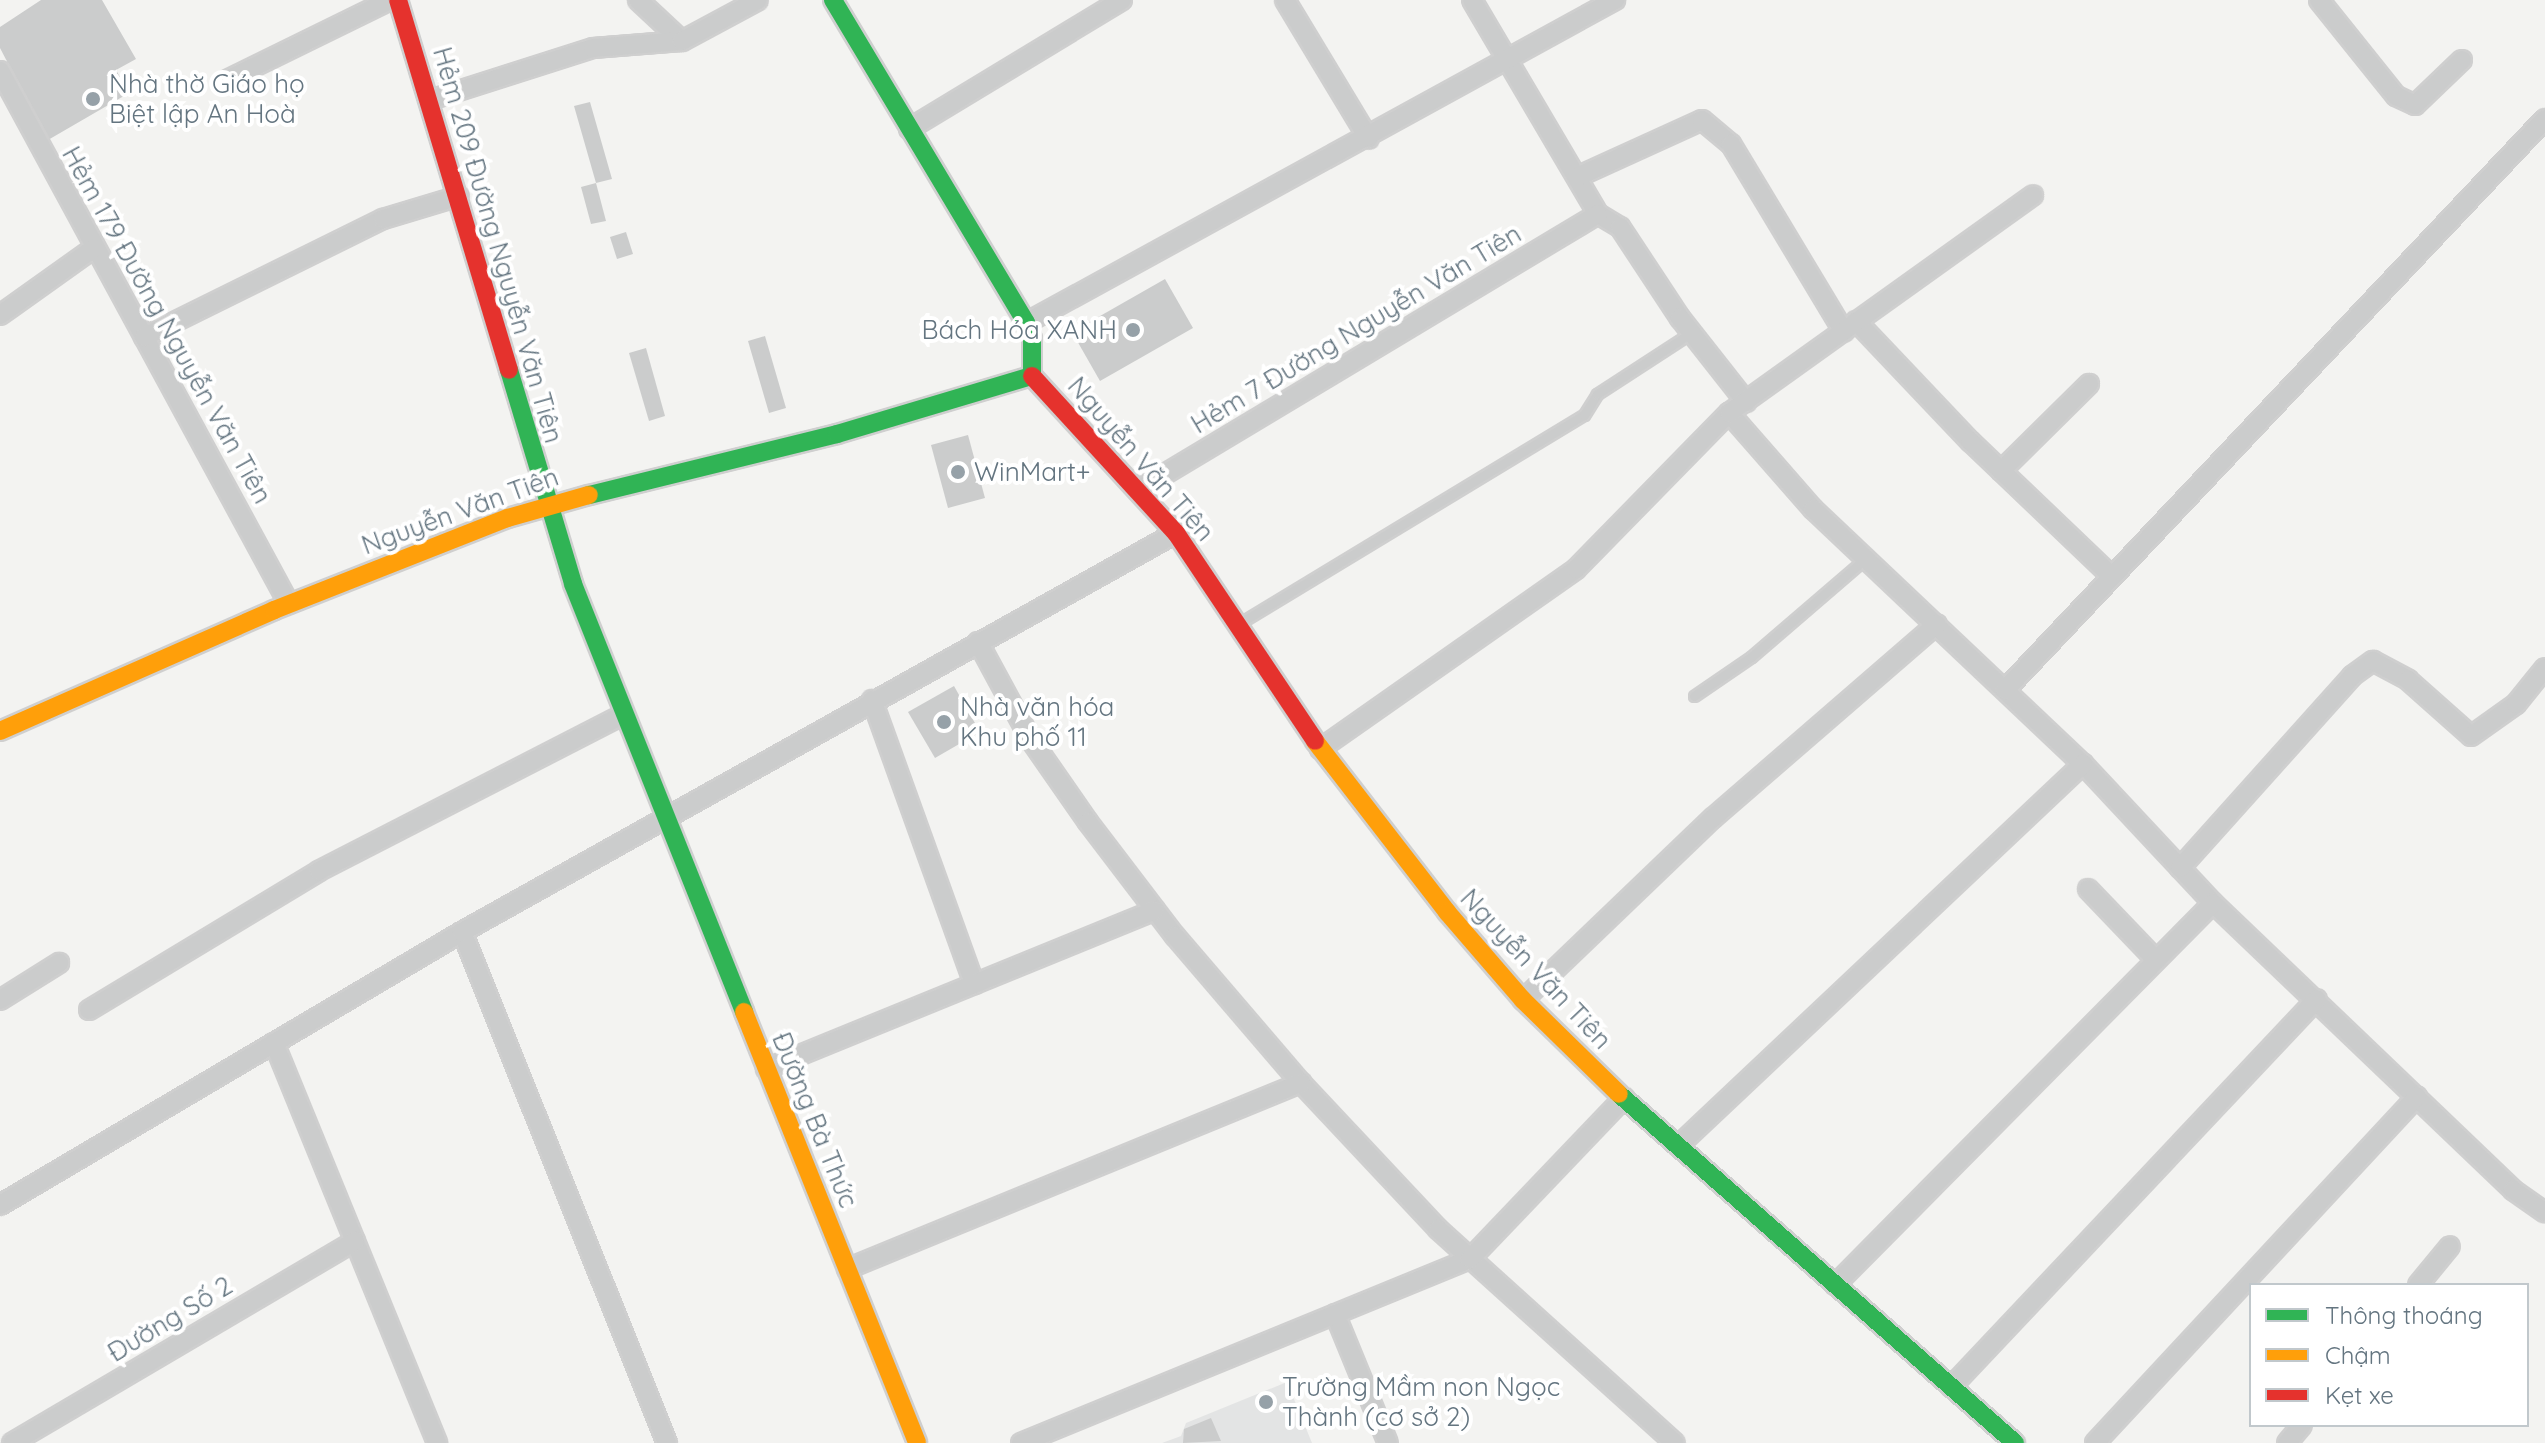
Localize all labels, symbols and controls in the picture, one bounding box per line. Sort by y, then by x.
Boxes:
street label: Hẻm 209 Đường Nguyễn Văn Tiên [426,44,570,446]
place label: Nhà thờ Giáo họ Biệt lập An Hoà [109,68,305,130]
marker: Nhà thờ Giáo họ Biệt lập An Hoà [84,90,102,108]
street label: Hẻm 179 Đường Nguyễn Văn Tiên [56,141,278,509]
street label: Hẻm 7 Đường Nguyễn Văn Tiên [1185,218,1527,440]
place label: Bách Hóa XANH [921,314,1117,346]
marker: Bách Hóa XANH [1124,321,1142,339]
street label: Nguyễn Văn Tiên [1061,371,1221,547]
place label: WinMart+ [974,456,1090,488]
street label: Nguyễn Văn Tiên [357,461,563,561]
marker: WinMart+ [949,463,967,481]
place label: Nhà văn hóa Khu phố 11 [960,691,1114,752]
marker: Nhà văn hóa Khu phố 11 [935,713,953,731]
street label: Nguyễn Văn Tiên [1454,883,1618,1055]
street label: Đường Bà Thức [766,1028,864,1212]
street label: Đường Số 2 [102,1270,238,1368]
legend [2249,1283,2529,1427]
text: Thông thoáng [2325,1300,2483,1330]
text: Chậm [2325,1340,2391,1370]
place label: Trường Mầm non Ngọc Thành (cơ sở 2) [1282,1371,1560,1432]
text: Kẹt xe [2325,1380,2394,1410]
marker: Trường Mầm non Ngọc Thành (cơ sở 2) [1257,1393,1275,1411]

